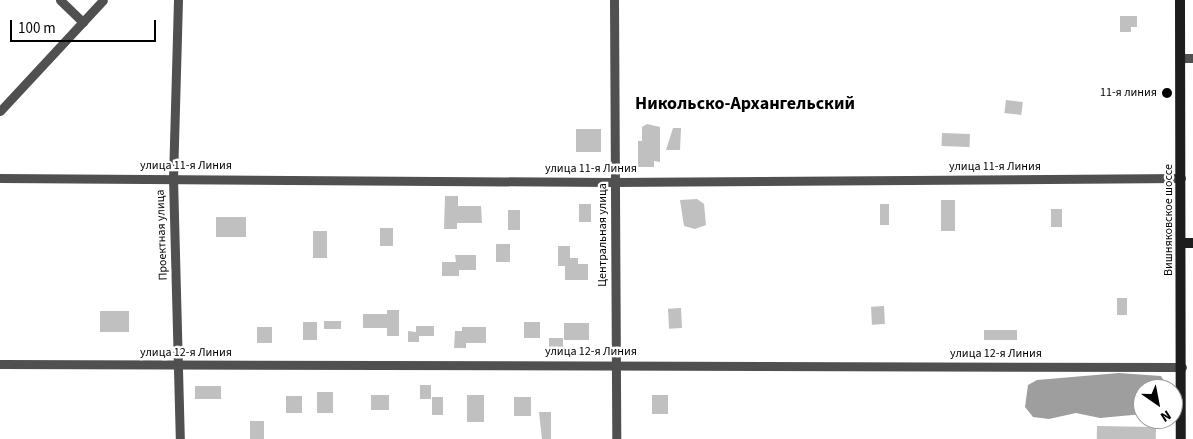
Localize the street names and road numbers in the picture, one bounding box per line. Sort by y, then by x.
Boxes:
street label: улица 11-я Линия [140,159,232,173]
street label: улица 11-я Линия [949,160,1041,174]
street label: улица 11-я Линия [545,162,637,176]
street label: Вишняковское шоссе [1162,164,1176,276]
street label: Центральная улица [596,183,610,287]
street label: Проектная улица [153,189,171,281]
street label: улица 12-я Линия [545,345,637,359]
street label: улица 12-я Линия [140,346,232,360]
street label: улица 12-я Линия [950,347,1042,361]

